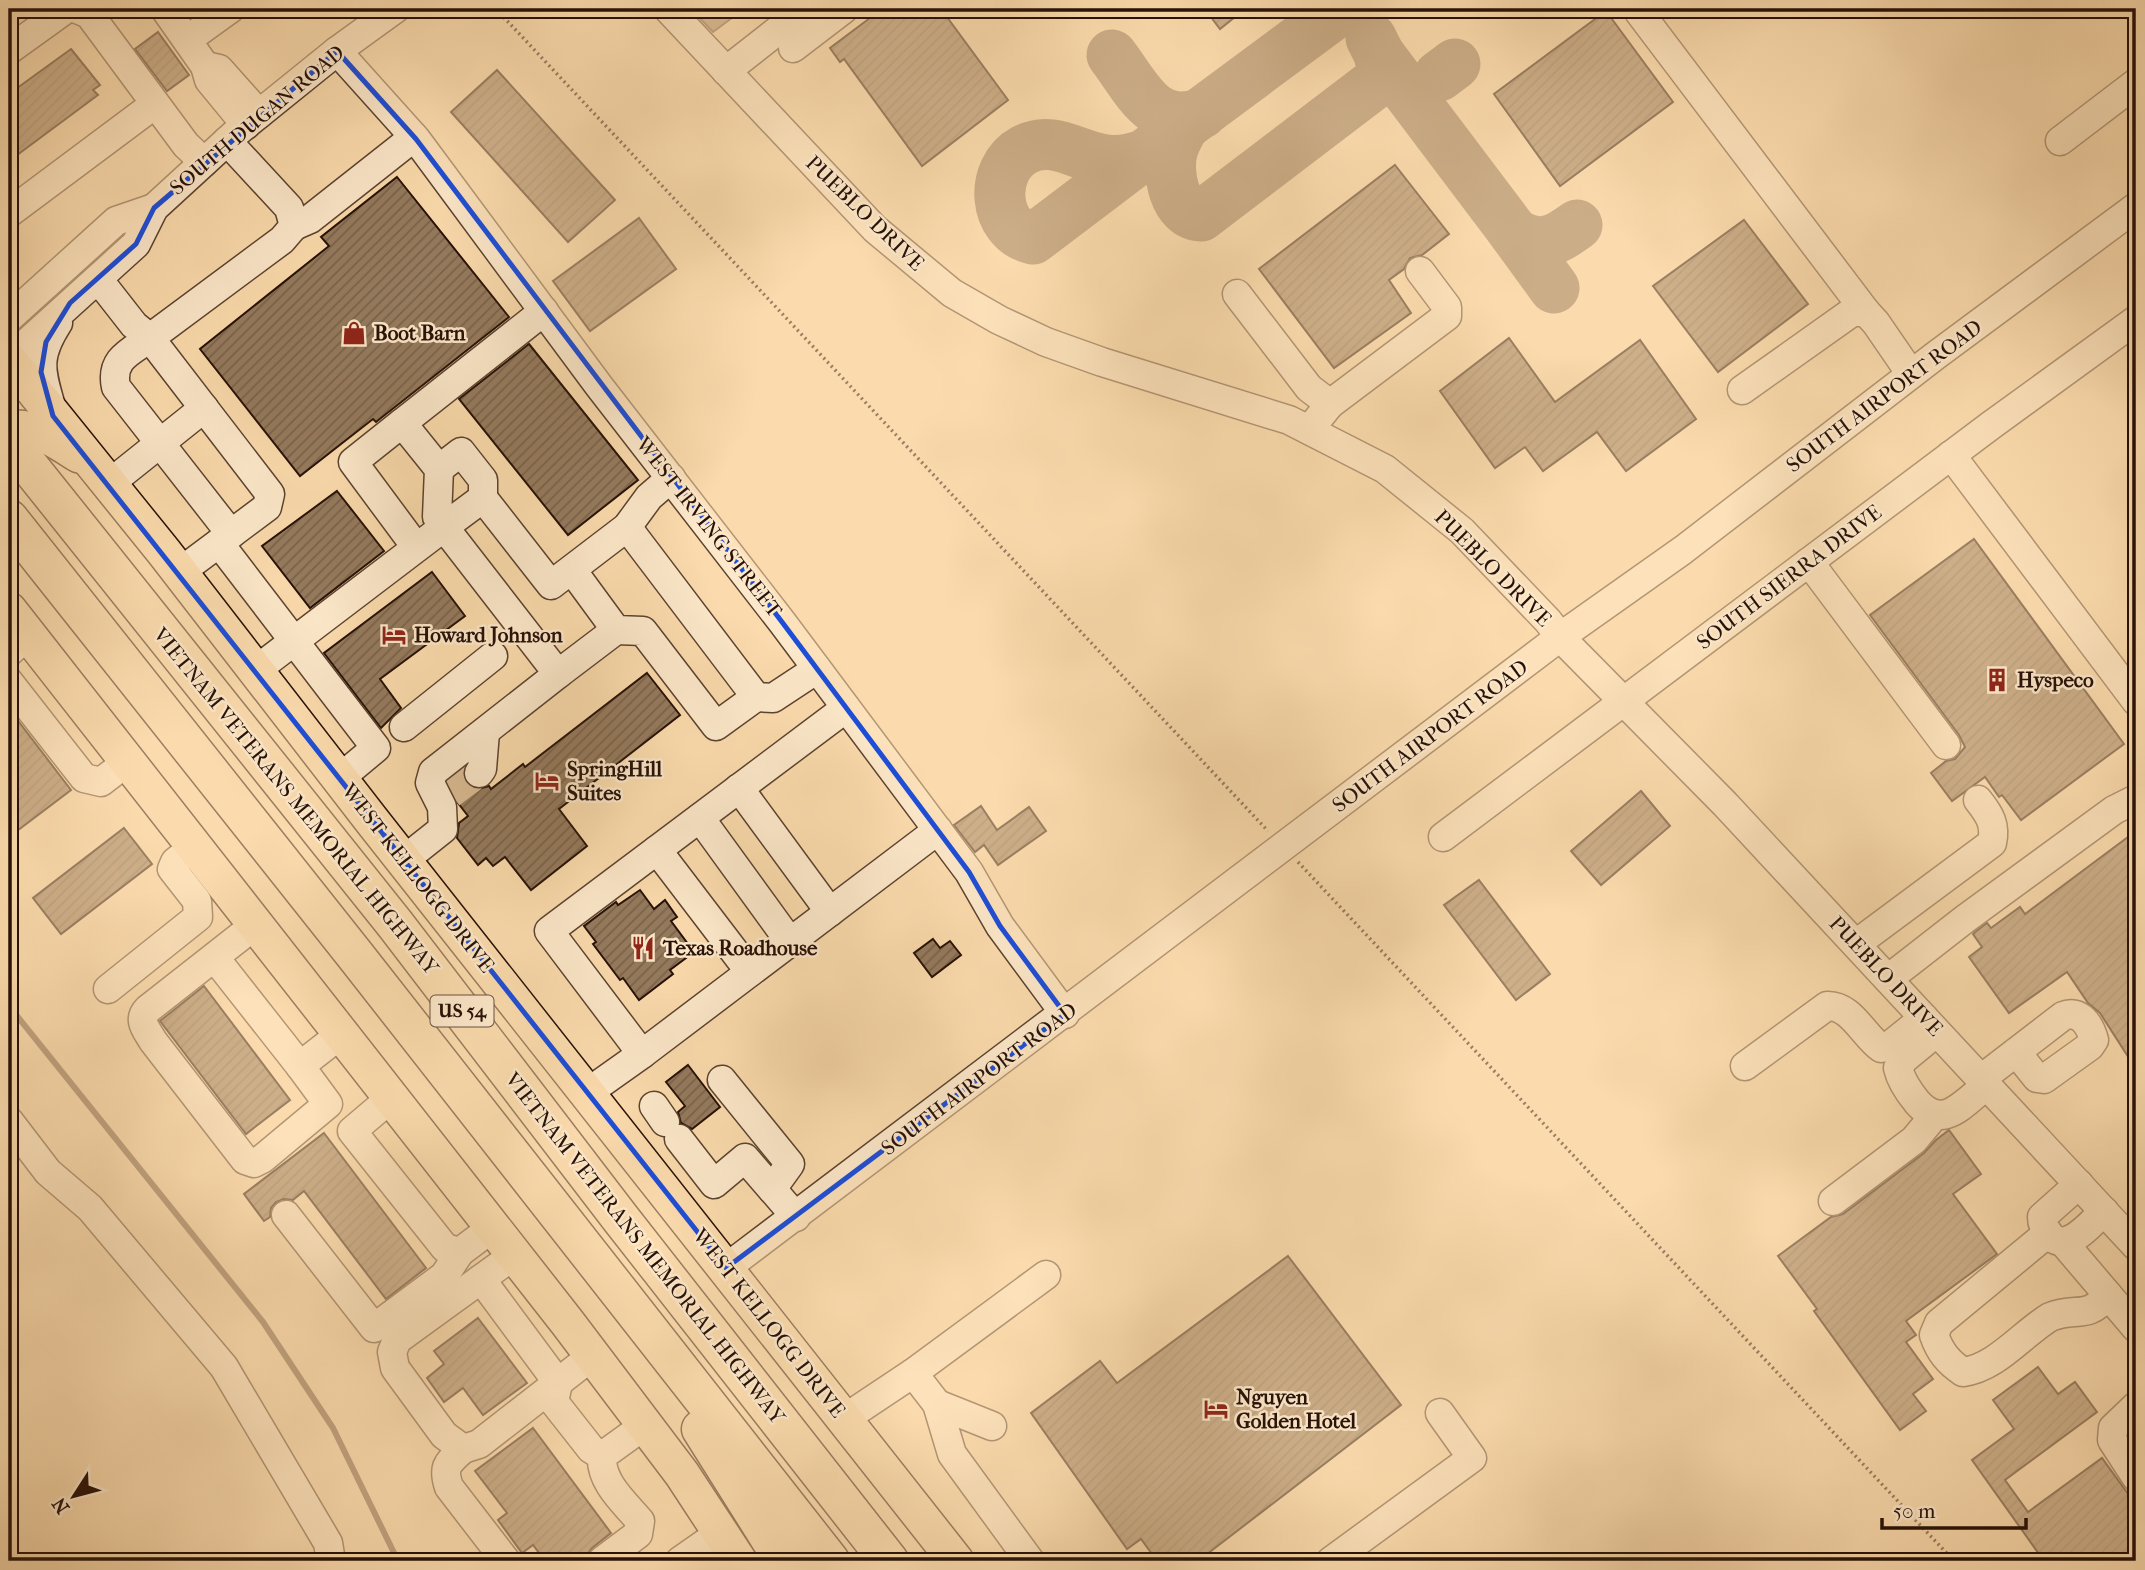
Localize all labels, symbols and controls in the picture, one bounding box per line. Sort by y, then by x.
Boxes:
street label: SOUTH DUGAN ROAD [165,40,349,200]
street label: PUEBLO DRIVE [801,151,929,276]
street label: SOUTH AIRPORT ROAD [1782,315,1986,477]
shop icon: Boot Barn [340,319,368,347]
place label: Boot Barn [374,321,466,345]
street label: WEST IRVING STREET [631,431,787,623]
street label: SOUTH SIERRA DRIVE [1692,500,1886,654]
street label: PUEBLO DRIVE [1430,505,1556,631]
hotel icon: Howard Johnson [380,621,408,649]
street label: VIETNAM VETERANS MEMORIAL HIGHWAY [148,622,444,980]
place label: Howard Johnson [414,623,563,647]
street label: SOUTH AIRPORT ROAD [1328,655,1532,817]
building icon: Hyspeco [1983,666,2011,694]
place label: Hyspeco [2017,668,2094,692]
place label: SpringHill Suites [567,757,662,805]
hotel icon: SpringHill Suites [533,767,561,795]
street label: WEST KELLOGG DRIVE [336,778,499,977]
street label: PUEBLO DRIVE [1824,911,1948,1041]
restaurant icon: Texas Roadhouse [629,934,657,962]
place label: Texas Roadhouse [662,936,818,960]
road number: US 54 [430,995,494,1026]
street label: SOUTH AIRPORT ROAD [877,998,1081,1160]
street label: VIETNAM VETERANS MEMORIAL HIGHWAY [500,1067,790,1429]
street label: WEST KELLOGG DRIVE [687,1223,850,1422]
place label: Nguyen Golden Hotel [1236,1385,1356,1433]
hotel icon: Nguyen Golden Hotel [1202,1395,1230,1423]
north arrow [38,1462,108,1532]
scale bar [1882,1486,2026,1530]
text: N [48,1493,74,1518]
text: 50 m [1893,1499,1936,1523]

